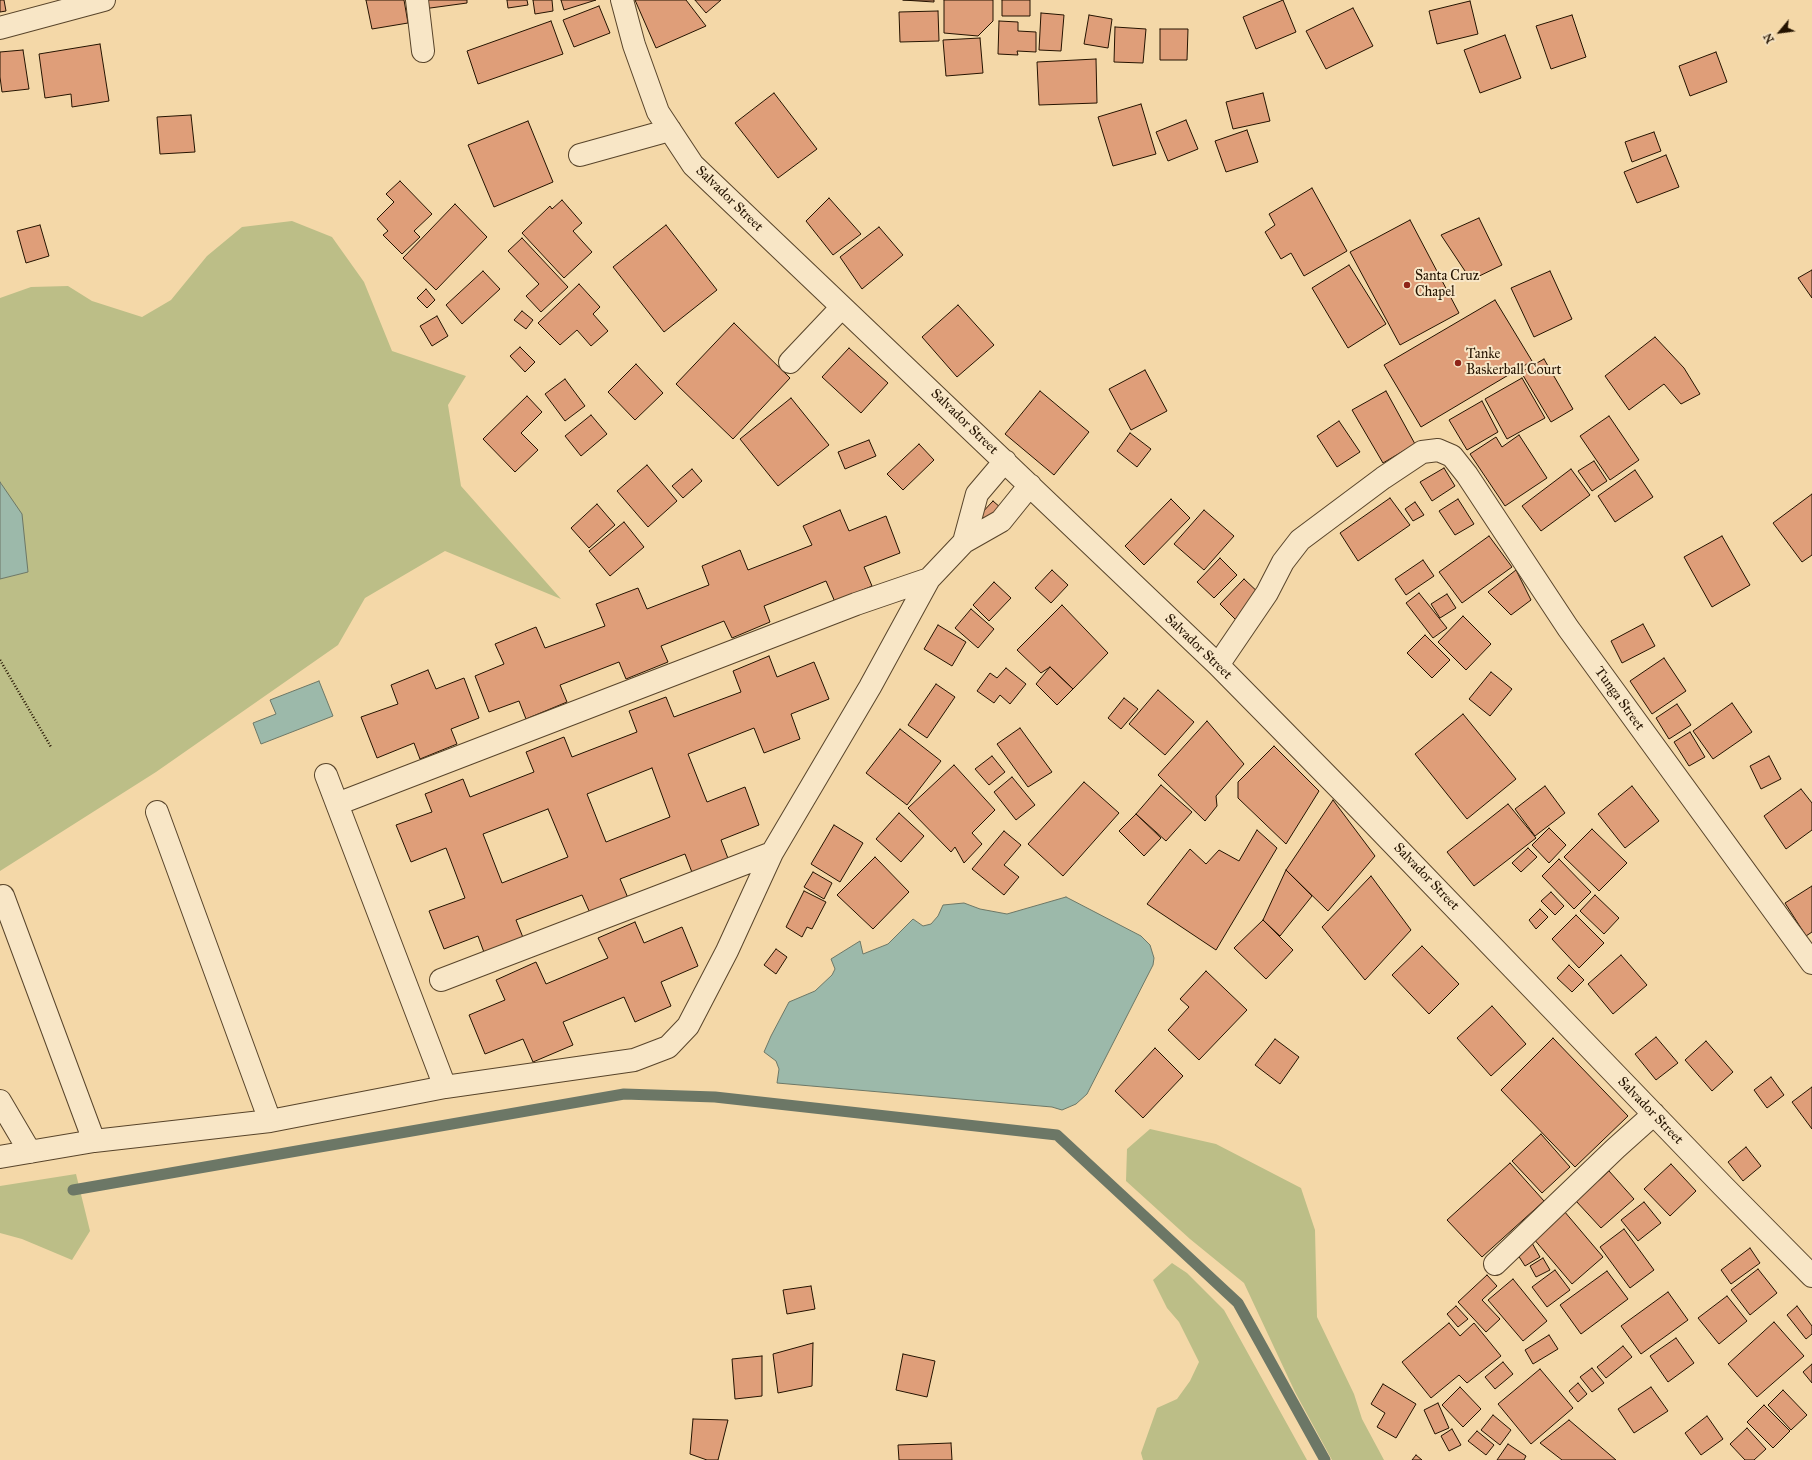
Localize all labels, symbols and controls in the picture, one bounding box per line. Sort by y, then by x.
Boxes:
north arrow [1760,12,1800,52]
text: N [1761,31,1777,45]
street label: Salvador Street [692,163,766,235]
place label: Santa Cruz Chapel [1415,269,1479,302]
marker: Santa Cruz Chapel [1402,280,1412,290]
place label: Tanke Baskerball Court [1466,347,1561,380]
marker: Tanke Baskerball Court [1453,358,1463,368]
street label: Salvador Street [927,386,1001,458]
street label: Salvador Street [1161,611,1235,683]
street label: Tunga Street [1590,664,1648,734]
street label: Salvador Street [1390,840,1462,914]
street label: Salvador Street [1614,1074,1686,1148]

